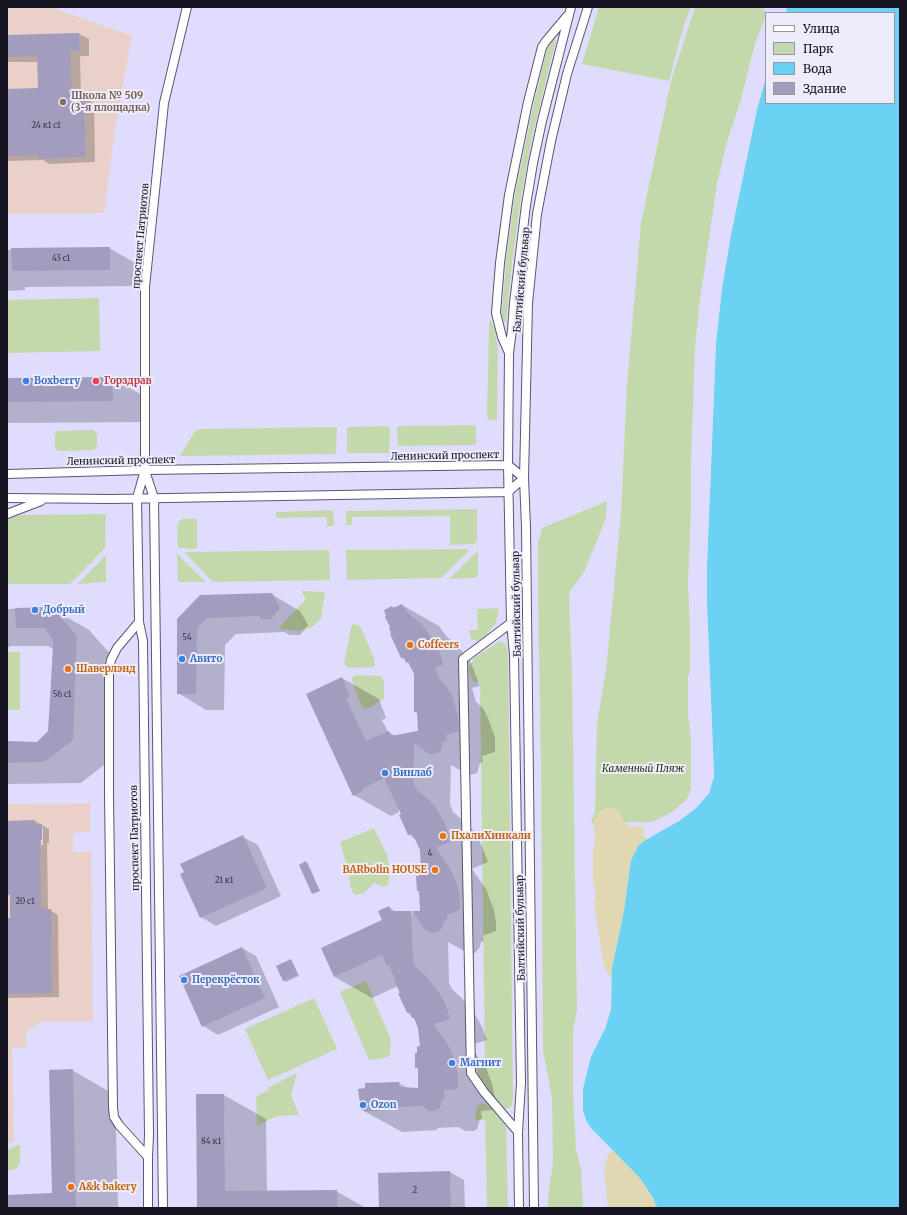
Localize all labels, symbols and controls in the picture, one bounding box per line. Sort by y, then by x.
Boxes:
legend [765,12,895,104]
text: Улица [803,21,840,36]
text: Парк [803,41,834,56]
text: Вода [803,61,832,76]
text: Здание [803,81,846,96]
place label: Школа № 509 (3-я площадка) [71,90,150,114]
marker: Школа № 509 (3-я площадка) [58,97,68,107]
house number: 24 к1 с1 [31,121,61,131]
street label: проспект Патриотов [130,183,152,289]
street label: Балтийский бульвар [511,227,533,333]
house number: 43 с1 [52,254,70,264]
place label: Boxberry [34,375,80,387]
place label: Горздрав [104,375,152,387]
marker: Boxberry [21,376,31,386]
marker: Горздрав [91,376,101,386]
street label: Ленинский проспект [391,449,499,463]
street label: Ленинский проспект [67,454,175,468]
street label: Балтийский бульвар [510,551,524,657]
place label: Добрый [43,604,85,616]
marker: Добрый [30,605,40,615]
house number: 54 [182,633,192,643]
place label: Coffeers [418,639,459,651]
marker: Coffeers [405,640,415,650]
place label: Авито [190,653,222,665]
marker: Авито [177,654,187,664]
place label: Шаверлэнд [76,663,136,675]
marker: Шаверлэнд [63,664,73,674]
house number: 56 с1 [53,690,71,700]
park label: Каменный Пляж [602,763,684,775]
place label: Винлаб [393,767,432,779]
marker: Винлаб [380,768,390,778]
street label: проспект Патриотов [128,785,142,891]
place label: ПхалиХинкали [451,830,531,842]
marker: ПхалиХинкали [438,831,448,841]
house number: 4 [428,849,432,859]
place label: BARbolin HOUSE [343,864,427,876]
marker: BARbolin HOUSE [430,865,440,875]
street label: Балтийский бульвар [514,875,528,981]
house number: 21 к1 [215,876,233,886]
house number: 20 с1 [15,897,35,907]
place label: Перекрёсток [192,974,260,986]
marker: Перекрёсток [179,975,189,985]
place label: Магнит [460,1057,501,1069]
marker: Магнит [447,1058,457,1068]
place label: Ozon [371,1099,397,1111]
marker: Ozon [358,1100,368,1110]
house number: 84 к1 [201,1137,221,1147]
place label: A&k bakery [79,1181,137,1193]
marker: A&k bakery [66,1182,76,1192]
house number: 2 [413,1186,417,1196]

